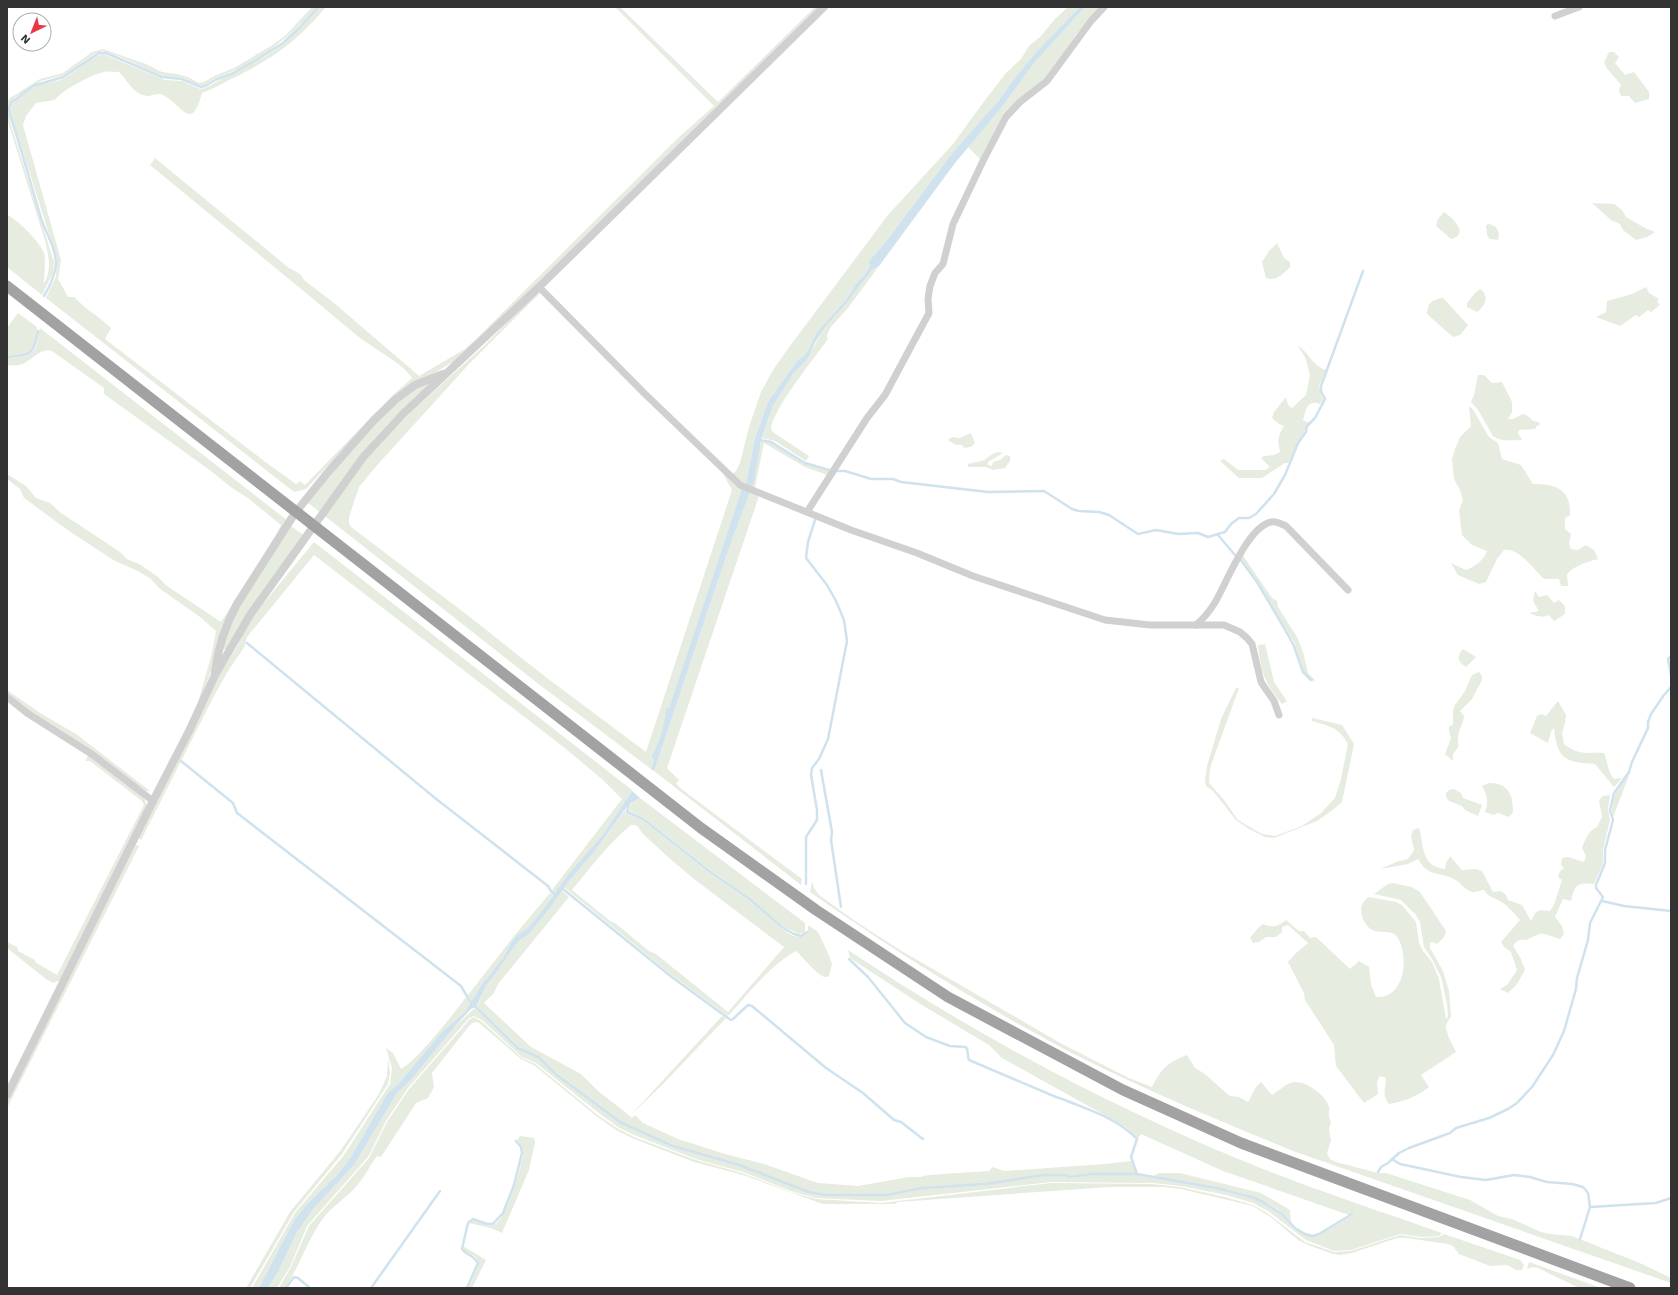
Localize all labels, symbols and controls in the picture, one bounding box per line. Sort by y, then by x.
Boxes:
north arrow [12,12,52,52]
text: N [18,31,33,46]

